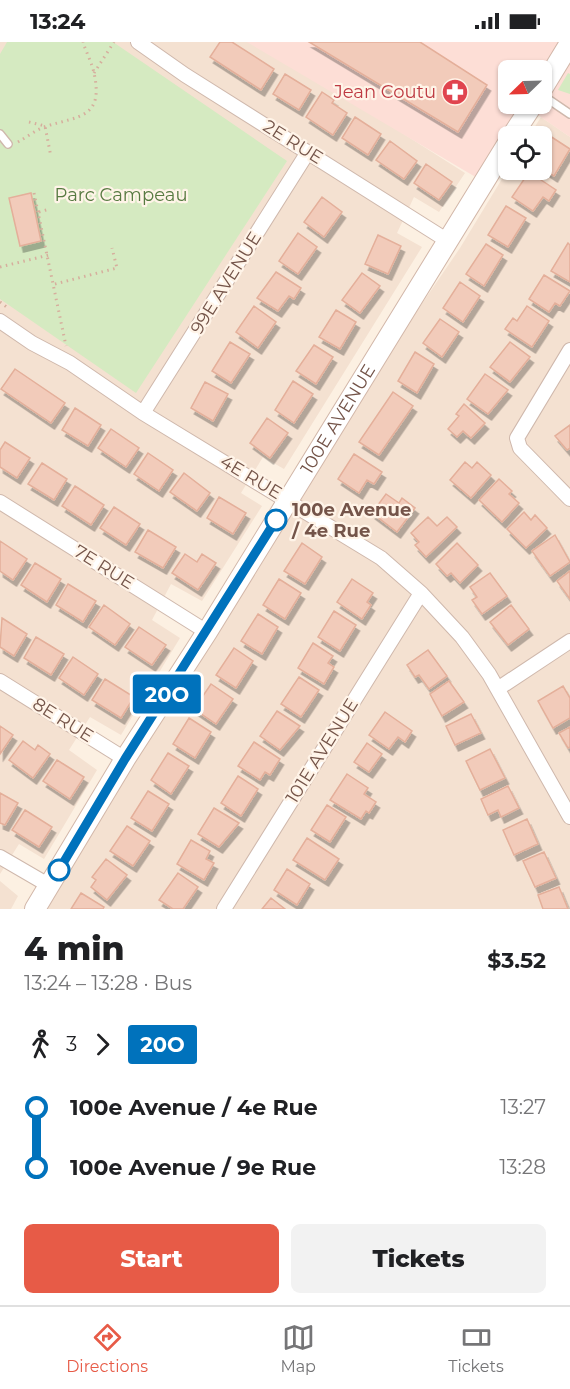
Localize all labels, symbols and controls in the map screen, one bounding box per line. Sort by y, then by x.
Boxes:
text: 13:24 [30,8,85,35]
north arrow [498,60,552,114]
map controls [498,60,552,180]
pharmacy icon: Jean Coutu [440,77,470,107]
place label: Jean Coutu [333,81,436,103]
street label: 2E RUE [259,115,327,169]
button: locate [498,126,552,180]
park label: Parc Campeau [55,184,187,206]
street label: 99E AVENUE [186,228,266,338]
street label: 100E AVENUE [296,360,380,478]
street label: 4E RUE [216,450,286,504]
place label: 100e Avenue / 4e Rue [291,499,411,542]
marker: 100e Avenue / 4e Rue [265,509,287,531]
street label: 7E RUE [70,540,138,594]
line badge: 20O [132,674,201,714]
text: 20O [145,682,189,707]
street label: 8E RUE [29,693,97,747]
street label: 101E AVENUE [281,695,363,807]
unlabelled marker [48,859,70,881]
text: 4 min [24,928,125,968]
text: $3.52 [487,947,546,974]
text: 13:24 – 13:28 · Bus [24,971,192,995]
icon: walk [24,1028,57,1061]
icon: forward [86,1028,119,1061]
text: 3 [66,1032,77,1056]
text: 20O [140,1032,185,1057]
text: 100e Avenue / 4e Rue [70,1094,318,1121]
text: 13:27 [500,1095,546,1119]
text: 100e Avenue / 9e Rue [70,1154,316,1181]
text: 13:28 [499,1155,546,1179]
button: Start [24,1224,279,1293]
button: Tickets [291,1224,546,1293]
tab: Directions [66,1321,148,1376]
tab: Map [280,1321,316,1376]
tab: Tickets [448,1321,504,1376]

